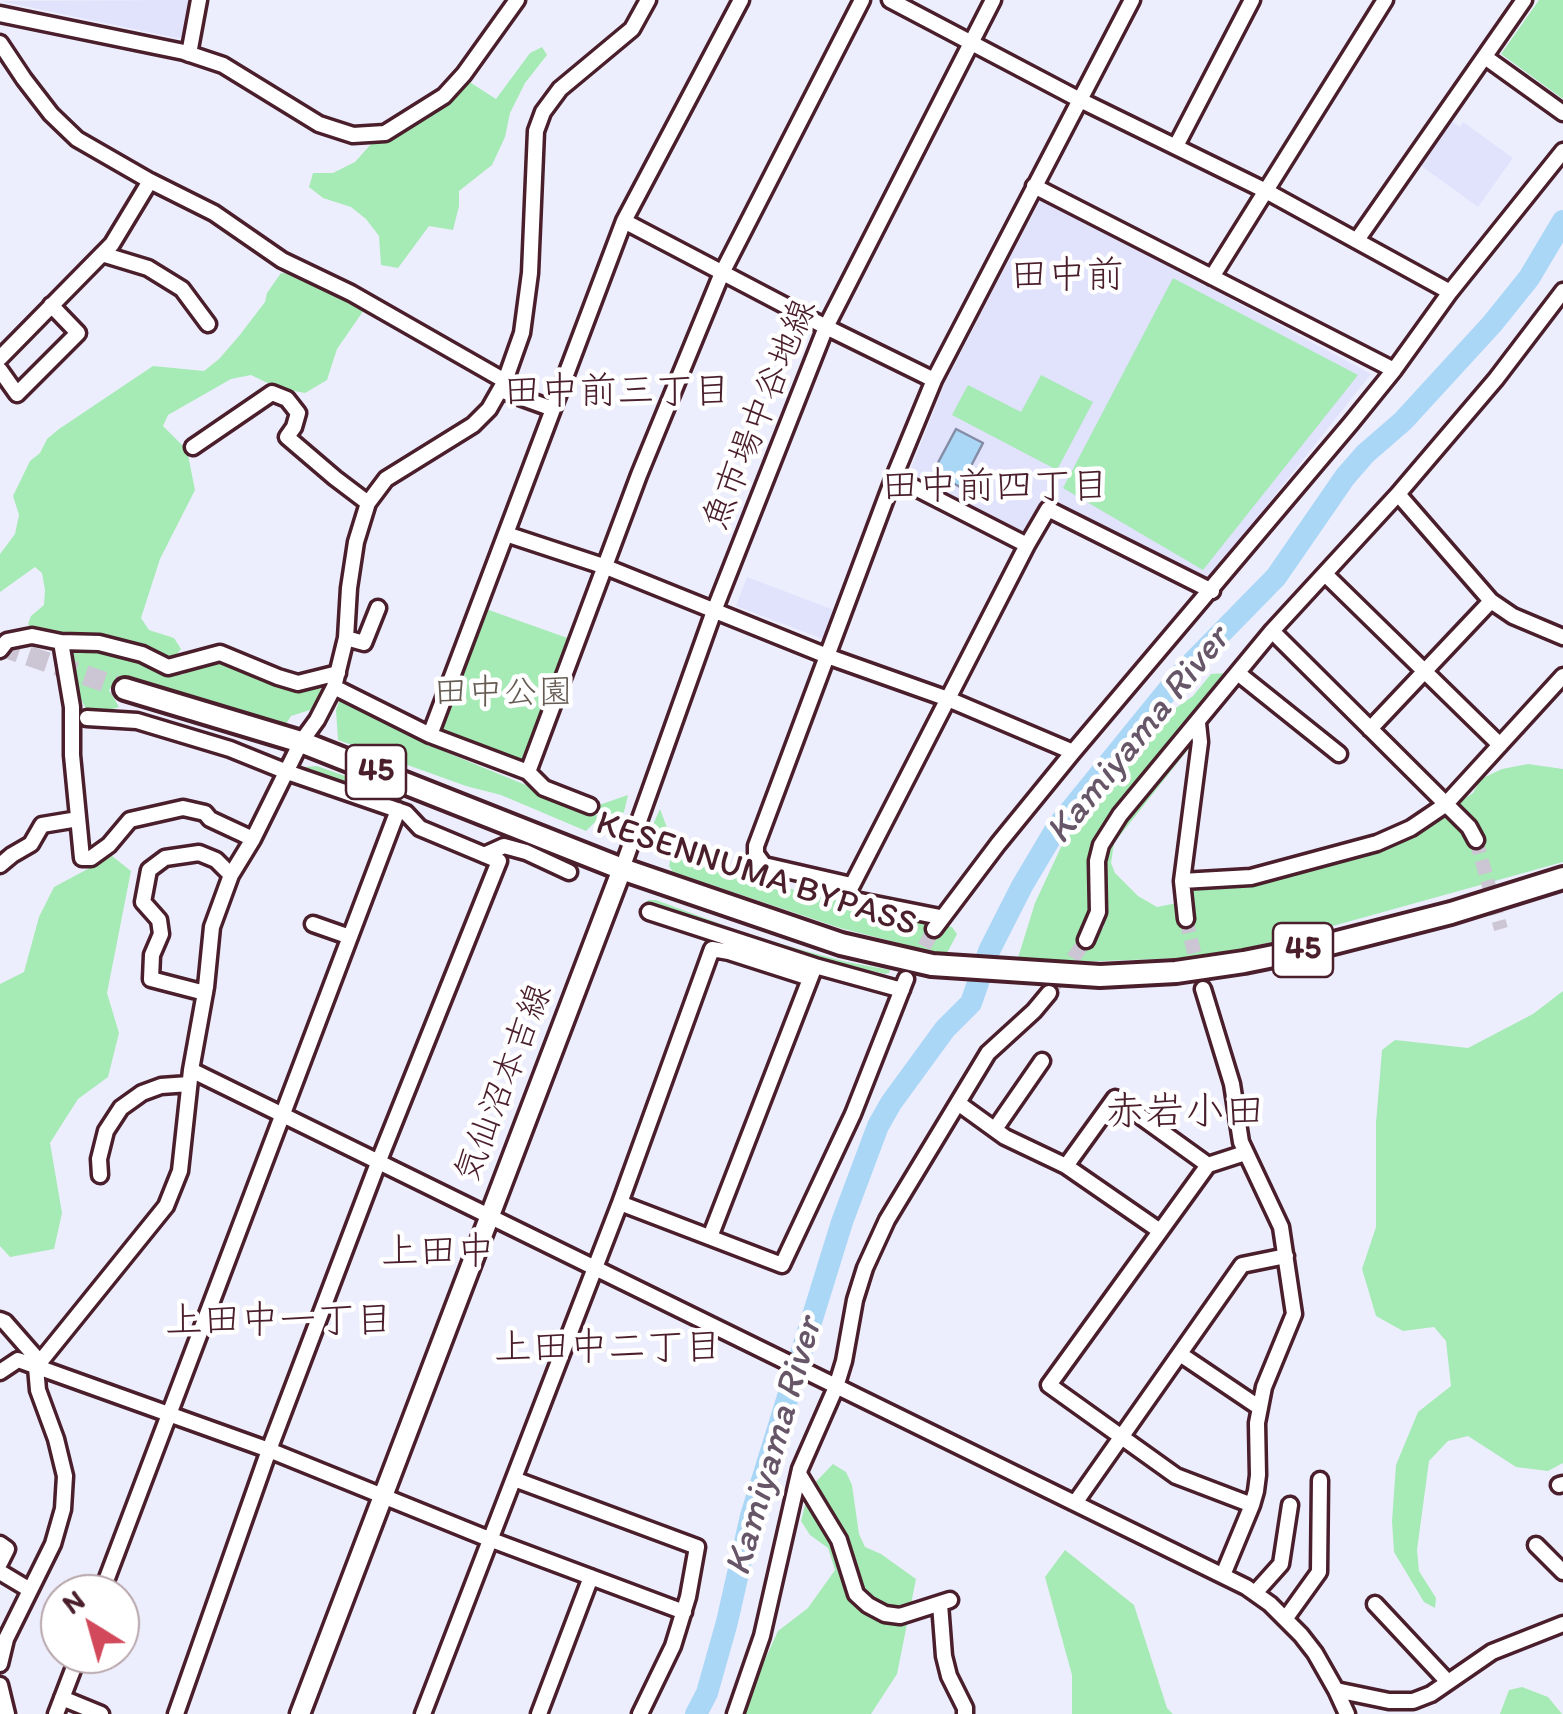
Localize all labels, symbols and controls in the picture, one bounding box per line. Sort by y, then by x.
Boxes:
district label: 田中前 [1010,254,1124,300]
street label: 魚市場中谷地線 [696,294,826,536]
district label: 田中前三丁目 [503,370,731,416]
district label: 田中前四丁目 [881,465,1109,511]
water label: Kamiyama River [1037,618,1241,854]
park label: 田中公園 [433,673,573,715]
road number: 45 [346,745,406,799]
street label: KESENNUMA BYPASS [590,803,922,947]
road number: 45 [1273,923,1333,977]
street label: 気仙沼本吉線 [448,978,562,1190]
district label: 赤岩小田 [1105,1090,1265,1138]
district label: 上田中 [381,1230,495,1276]
district label: 上田中一丁目 [165,1299,393,1345]
water label: Kamiyama River [716,1313,834,1581]
district label: 上田中二丁目 [494,1326,722,1372]
north arrow [40,1574,140,1674]
text: N [55,1582,91,1621]

